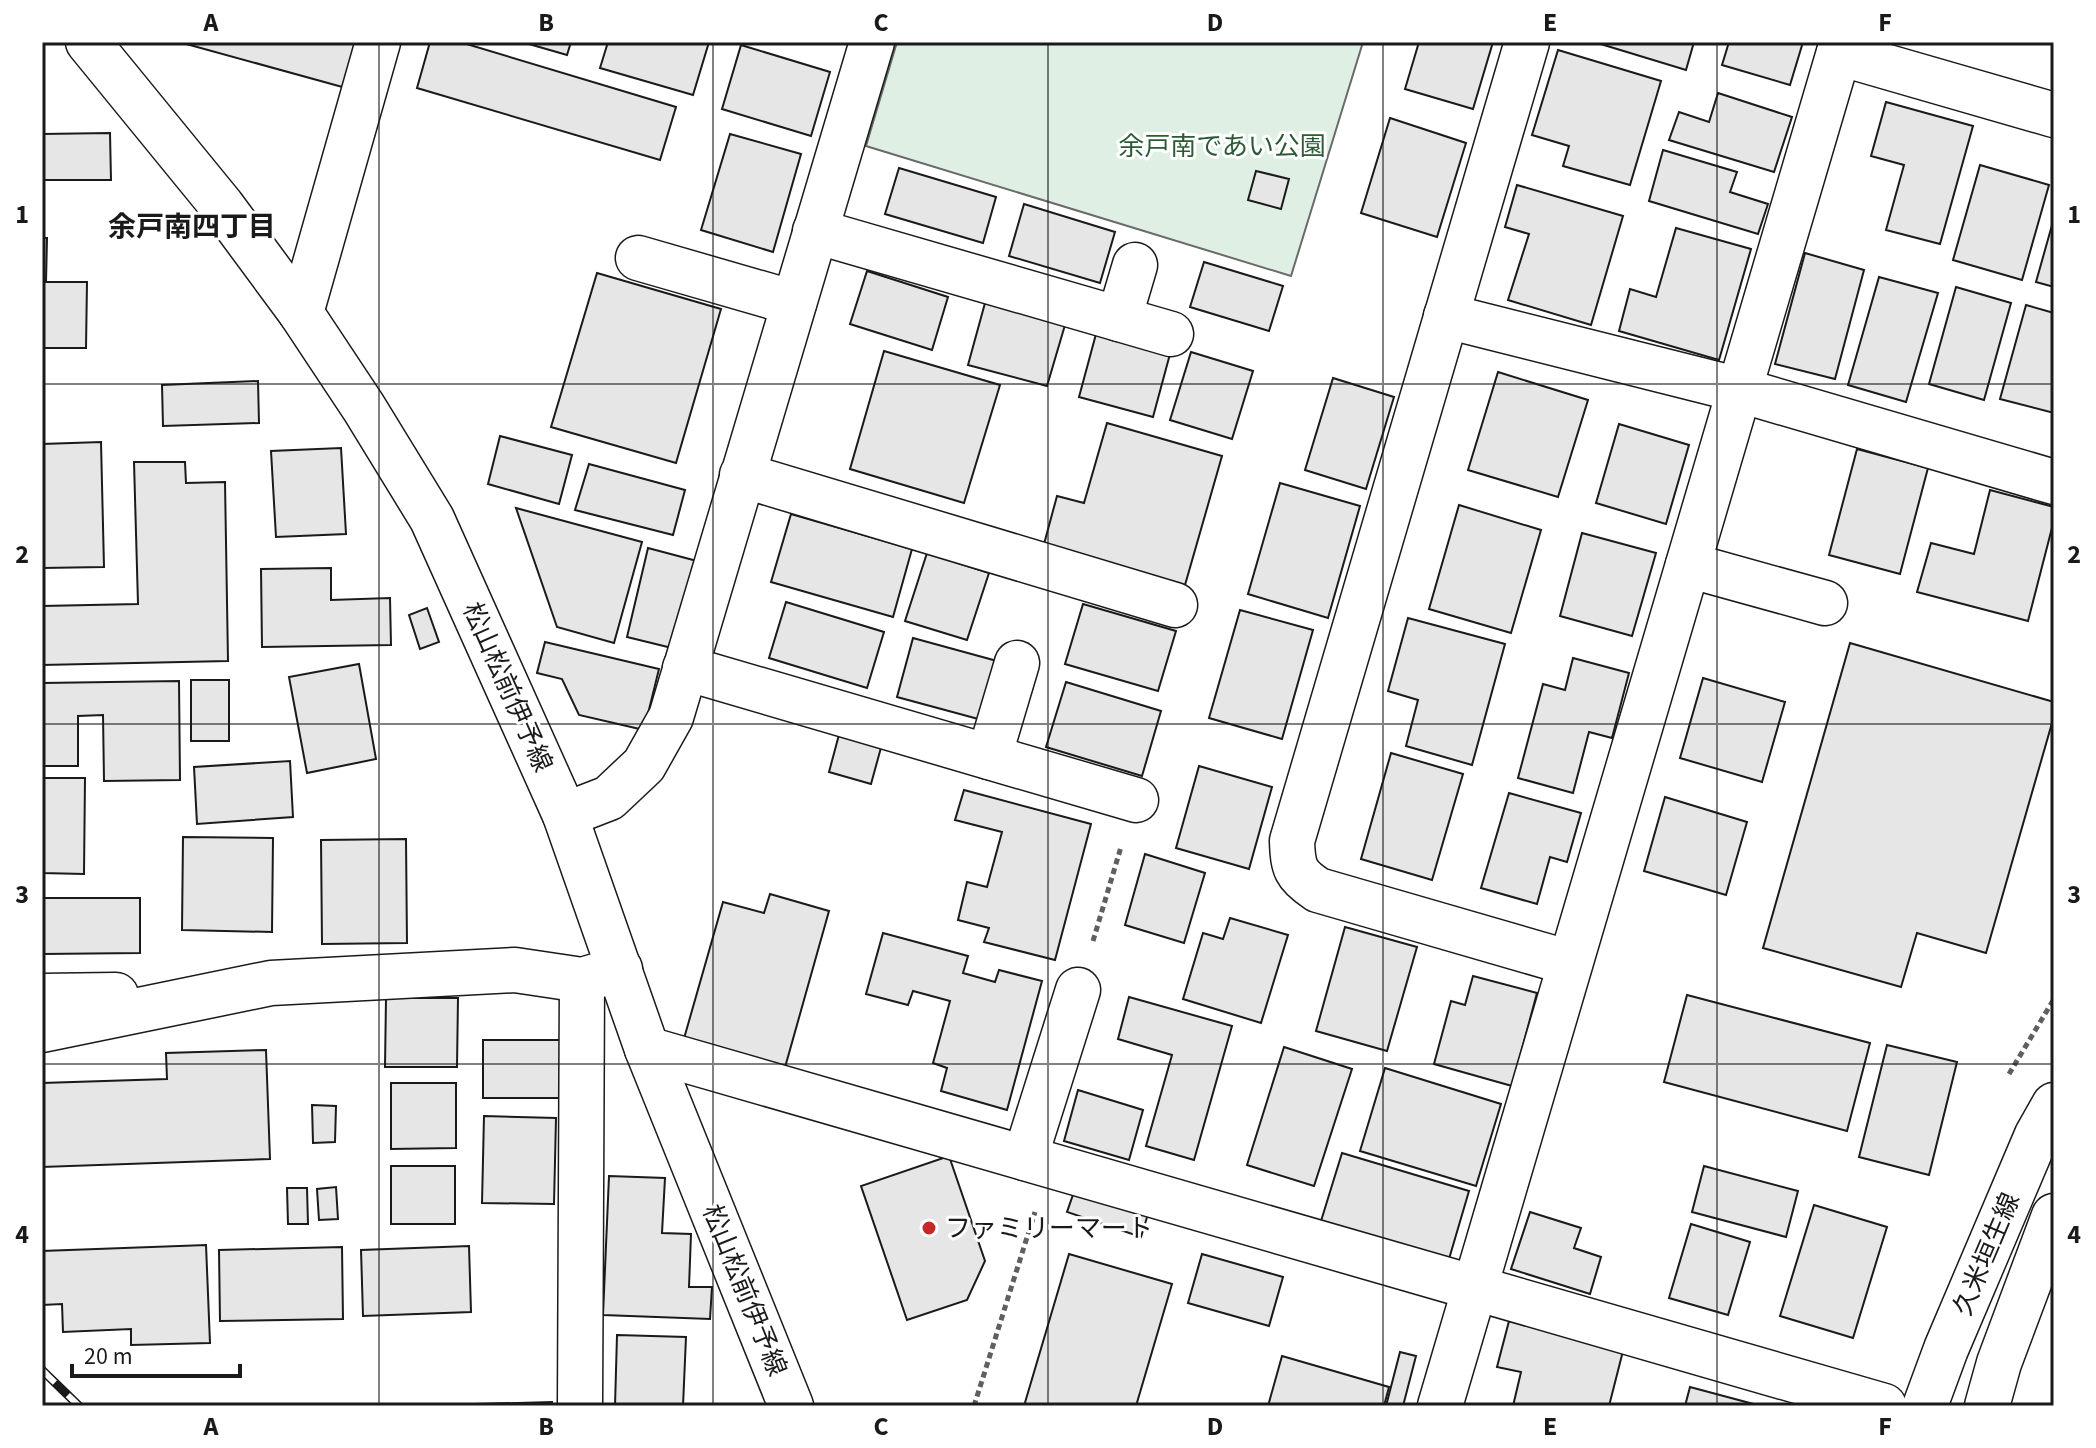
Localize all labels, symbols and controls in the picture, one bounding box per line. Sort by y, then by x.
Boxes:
text: A [203,4,220,41]
text: B [538,4,554,41]
text: C [873,4,889,41]
text: D [1207,4,1223,41]
text: E [1543,4,1557,41]
text: F [1878,4,1892,41]
park label: 余戸南であい公園 [1118,128,1326,165]
text: 1 [15,196,29,233]
text: 1 [2067,196,2081,233]
district label: 余戸南四丁目 [108,207,276,247]
text: 2 [15,536,29,573]
text: 2 [2067,536,2081,573]
street label: 松山松前伊予線 [454,597,561,778]
text: 3 [15,876,29,913]
text: 3 [2067,876,2081,913]
street label: 久米垣生線 [1944,1187,2029,1321]
street label: 松山松前伊予線 [693,1199,796,1381]
place label: ファミリーマート [945,1210,1153,1247]
text: 4 [15,1216,29,1253]
text: 4 [2067,1216,2081,1253]
marker: ファミリーマート [920,1219,938,1237]
scale bar [72,1328,240,1378]
text: 20 m [84,1339,133,1374]
text: A [203,1408,220,1445]
text: B [538,1408,554,1445]
text: C [873,1408,889,1445]
text: D [1207,1408,1223,1445]
text: E [1543,1408,1557,1445]
text: F [1878,1408,1892,1445]

